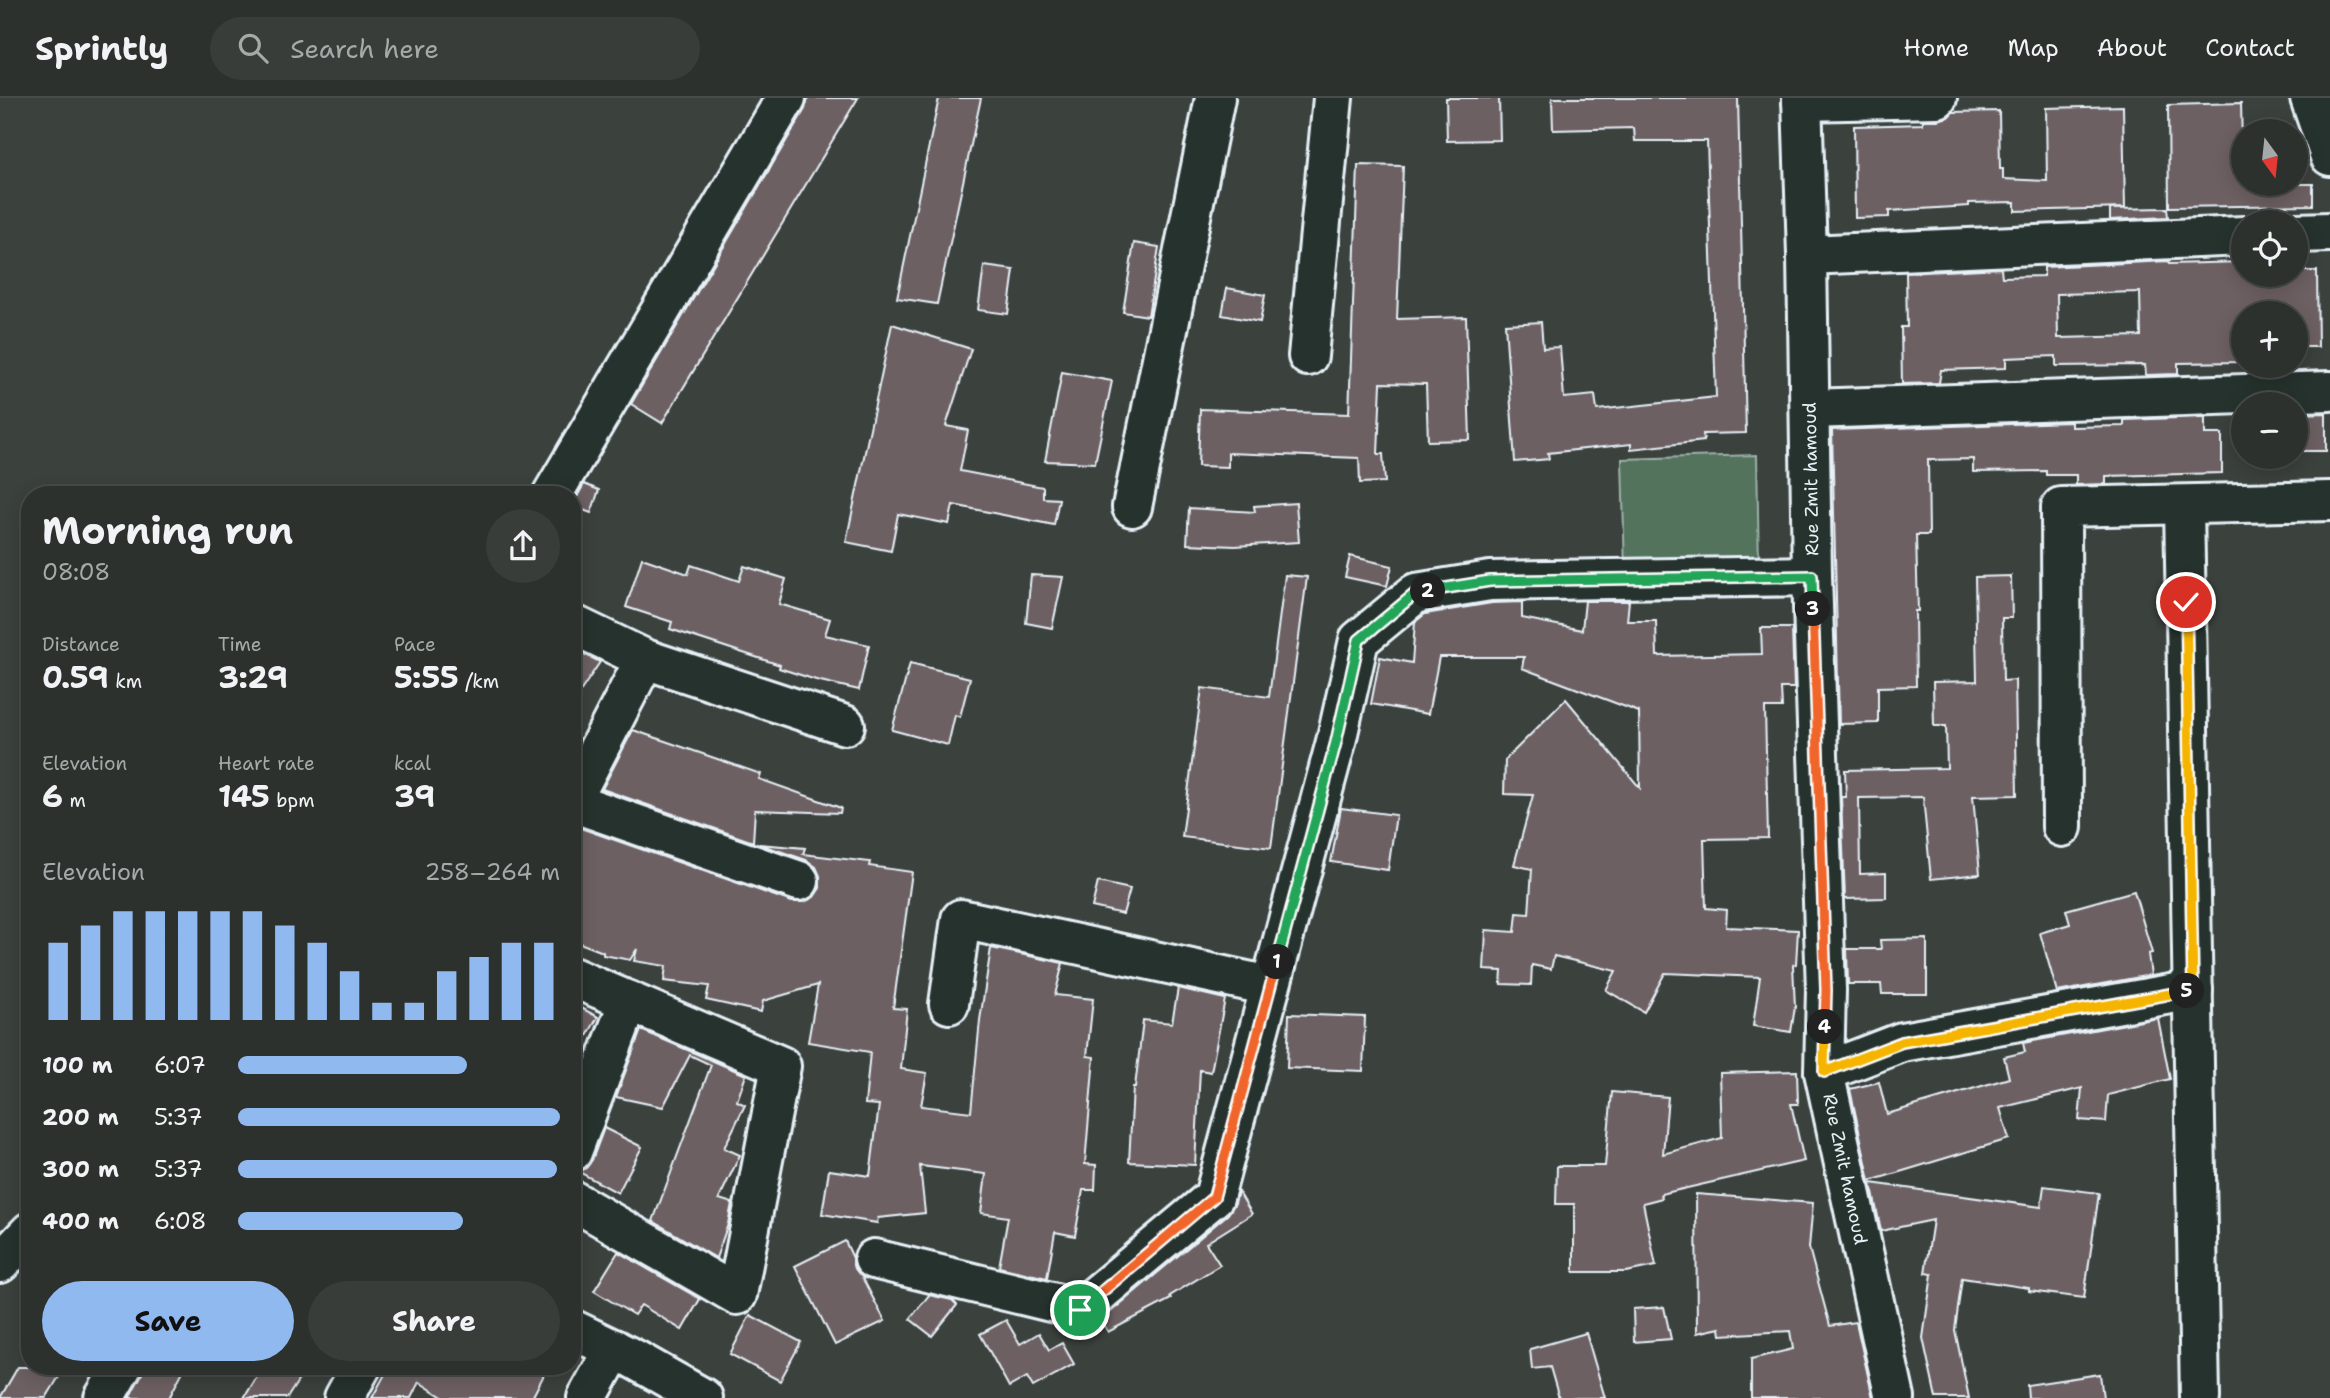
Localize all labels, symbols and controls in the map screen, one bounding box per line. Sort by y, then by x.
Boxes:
search box [210,17,700,80]
text: Sprintly [35,26,168,71]
icon: search [234,29,272,67]
text: Search here [290,31,439,66]
text: Home [1903,32,1969,64]
text: Map [2007,32,2059,64]
text: About [2097,32,2167,64]
text: Contact [2205,32,2295,64]
north arrow [2231,119,2308,196]
map controls [2231,119,2308,469]
button: locate [2231,210,2308,287]
button: + [2231,301,2308,378]
button: − [2231,392,2308,469]
street label: Rue Zmit hamoud [1798,402,1824,556]
text: Morning run [42,505,293,556]
button: share [486,509,560,583]
text: 08:08 [42,557,110,587]
pin [2156,572,2216,632]
pin: 2 [1410,574,1446,608]
text: 2 [1421,578,1434,603]
icon: check [2167,583,2205,621]
pin: 3 [1796,592,1830,626]
text: 3 [1806,596,1819,621]
text: Distance [42,632,120,657]
text: Time [218,632,262,657]
text: Pace [394,632,436,657]
text: 0.59 [42,657,109,698]
text: 3:29 [218,657,288,698]
text: 5:55 [394,657,459,698]
text: km [109,669,142,694]
text: /km [459,669,499,694]
text: Elevation [42,751,127,776]
text: Heart rate [218,751,315,776]
text: kcal [394,751,431,776]
text: 6 [42,776,63,817]
text: 145 [218,776,270,817]
text: 39 [394,776,435,817]
text: m [63,788,86,813]
text: bpm [270,788,315,813]
text: Elevation [42,857,145,887]
text: 258–264 m [424,857,560,887]
pin: 1 [1260,944,1294,980]
text: 1 [1272,949,1281,974]
pin: 5 [2170,974,2204,1008]
text: 5 [2181,978,2192,1003]
pin: 4 [1808,1010,1842,1044]
text: 4 [1818,1014,1831,1039]
text: 100 m [42,1050,113,1080]
text: 6:07 [154,1050,206,1080]
street label: Rue Zmit hamoud [1817,1091,1873,1247]
text: 200 m [42,1102,119,1132]
text: 5:37 [154,1102,203,1132]
text: 300 m [42,1154,119,1184]
text: 5:37 [154,1154,203,1184]
text: 400 m [42,1206,119,1236]
text: 6:08 [154,1206,207,1236]
pin [1050,1280,1110,1340]
button: Save [42,1281,294,1361]
button: Share [308,1281,560,1361]
icon: arrive [1061,1291,1099,1329]

